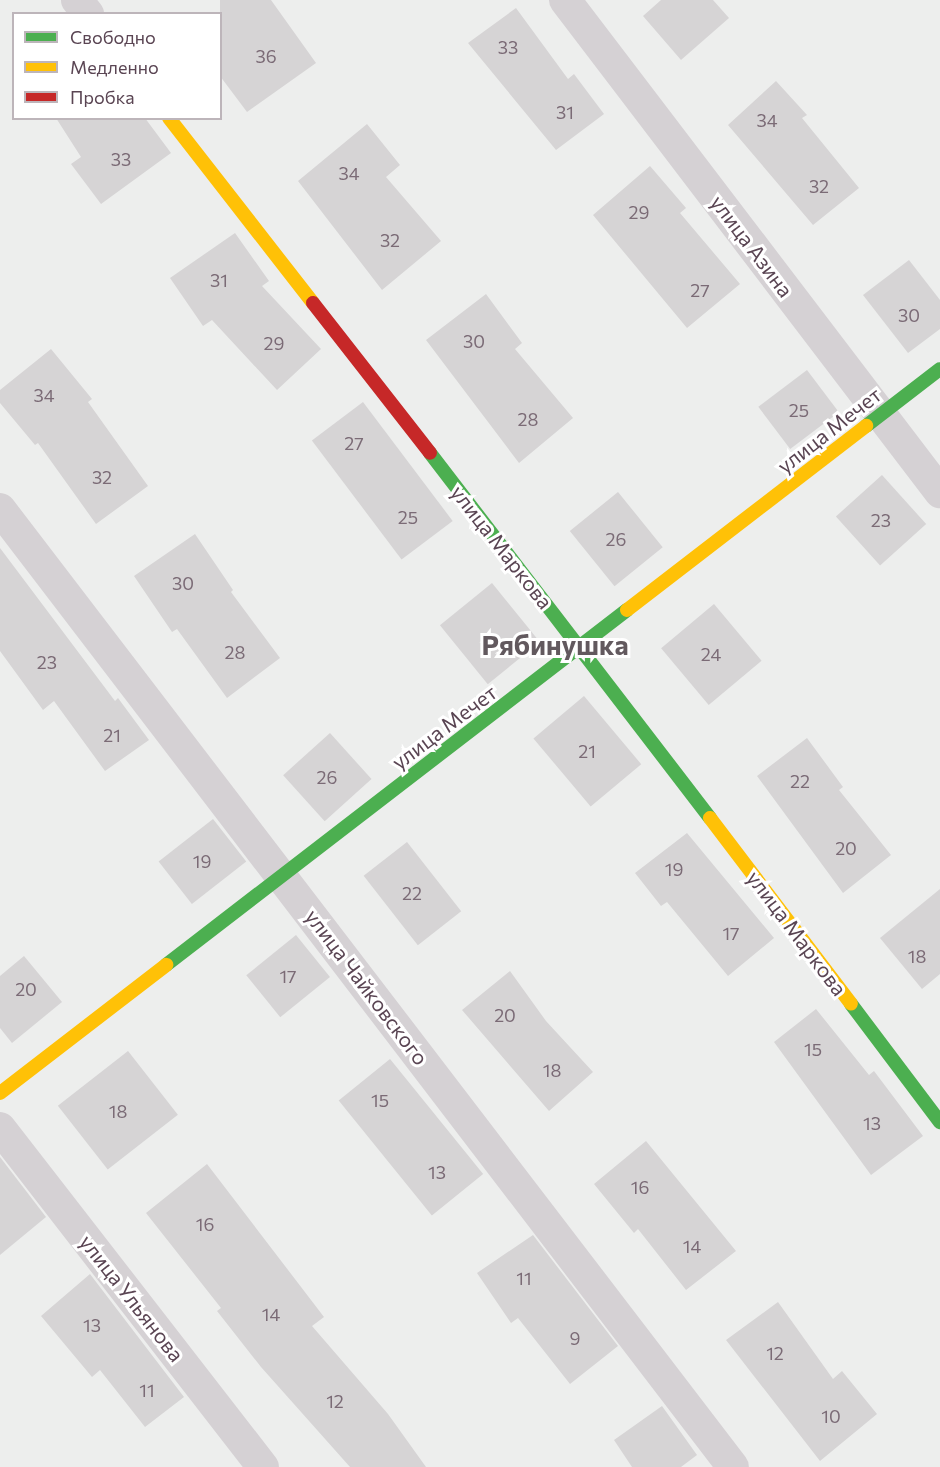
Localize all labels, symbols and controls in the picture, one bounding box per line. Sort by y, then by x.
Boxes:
legend [12,12,222,120]
text: Свободно [70,26,156,48]
house number: 33 [498,36,518,58]
house number: 36 [255,45,277,67]
text: Медленно [70,56,159,78]
text: Пробка [70,86,135,108]
house number: 31 [556,101,574,123]
house number: 34 [756,109,778,131]
house number: 33 [111,148,131,170]
house number: 34 [338,162,360,184]
house number: 32 [809,175,829,197]
street label: улица Азина [706,190,798,302]
house number: 29 [629,201,649,223]
house number: 32 [380,229,400,251]
house number: 31 [210,269,228,291]
house number: 27 [690,279,710,301]
house number: 30 [898,304,920,326]
house number: 30 [463,330,485,352]
house number: 29 [264,332,284,354]
street label: улица Мечет [772,382,886,478]
house number: 34 [33,384,55,406]
house number: 25 [789,399,809,421]
house number: 28 [518,408,538,430]
house number: 27 [344,432,364,454]
house number: 32 [92,466,112,488]
street label: улица Маркова [446,480,558,614]
house number: 25 [398,506,418,528]
house number: 23 [871,509,891,531]
house number: 26 [606,528,626,550]
house number: 30 [172,572,194,594]
district label: Рябинушка [481,629,629,661]
house number: 28 [225,641,245,663]
house number: 24 [701,643,721,665]
house number: 23 [37,651,57,673]
street label: улица Мечет [387,679,501,775]
house number: 21 [103,724,121,746]
house number: 21 [578,740,596,762]
house number: 26 [317,766,337,788]
house number: 22 [790,770,810,792]
house number: 20 [835,837,857,859]
house number: 19 [193,850,211,872]
house number: 19 [665,858,683,880]
street label: улица Маркова [742,866,852,1000]
house number: 22 [402,882,422,904]
street label: улица Чайковского [300,904,434,1070]
house number: 17 [722,922,740,944]
house number: 18 [908,945,926,967]
house number: 17 [279,965,297,987]
house number: 20 [15,978,37,1000]
house number: 20 [494,1004,516,1026]
house number: 15 [804,1038,822,1060]
house number: 18 [543,1059,561,1081]
house number: 15 [371,1089,389,1111]
house number: 18 [109,1100,127,1122]
house number: 13 [863,1112,881,1134]
house number: 13 [428,1161,446,1183]
house number: 16 [631,1176,649,1198]
house number: 16 [196,1213,214,1235]
street label: улица Ульянова [75,1230,189,1366]
house number: 14 [683,1235,701,1257]
house number: 11 [516,1267,532,1289]
house number: 14 [262,1303,280,1325]
house number: 13 [83,1314,101,1336]
house number: 9 [570,1327,580,1349]
house number: 12 [766,1342,784,1364]
house number: 11 [139,1379,155,1401]
house number: 12 [326,1390,344,1412]
house number: 10 [821,1405,841,1427]

